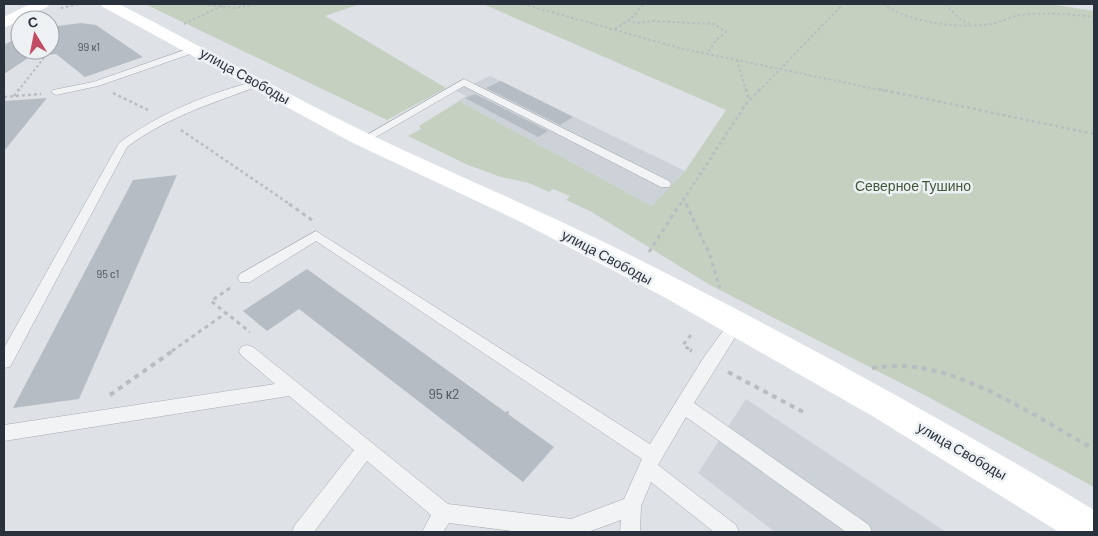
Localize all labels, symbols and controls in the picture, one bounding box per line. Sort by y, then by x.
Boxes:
north arrow [10,10,60,60]
text: С [26,12,39,31]
house number: 99 к1 [78,40,100,53]
street label: улица Свободы [197,44,293,107]
park label: Северное Тушино [855,177,971,194]
street label: улица Свободы [559,226,655,288]
house number: 95 с1 [97,267,119,280]
house number: 95 к2 [429,385,459,402]
street label: улица Свободы [915,418,1010,483]

